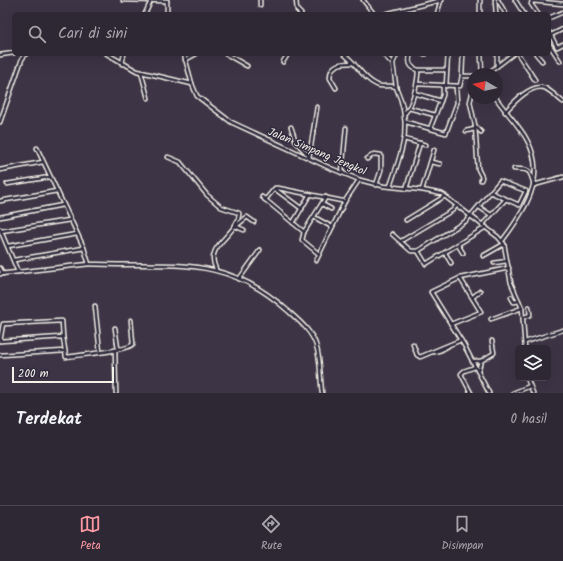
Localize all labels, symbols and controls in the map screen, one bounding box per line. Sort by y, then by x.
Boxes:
search box [12,12,551,56]
text: Cari di sini [58,22,127,46]
icon: search [26,23,48,45]
north arrow [467,68,503,104]
street label: Jalan Simpang Jengkol [265,123,369,181]
map controls [515,345,551,381]
button: layers [515,345,551,381]
scale bar [12,365,114,384]
text: 200 m [18,365,49,383]
text: Terdekat [16,406,82,433]
text: 0 hasil [510,409,547,430]
tab: Peta [79,513,101,555]
tab: Rute [260,513,282,555]
tab: Disimpan [441,513,483,555]

